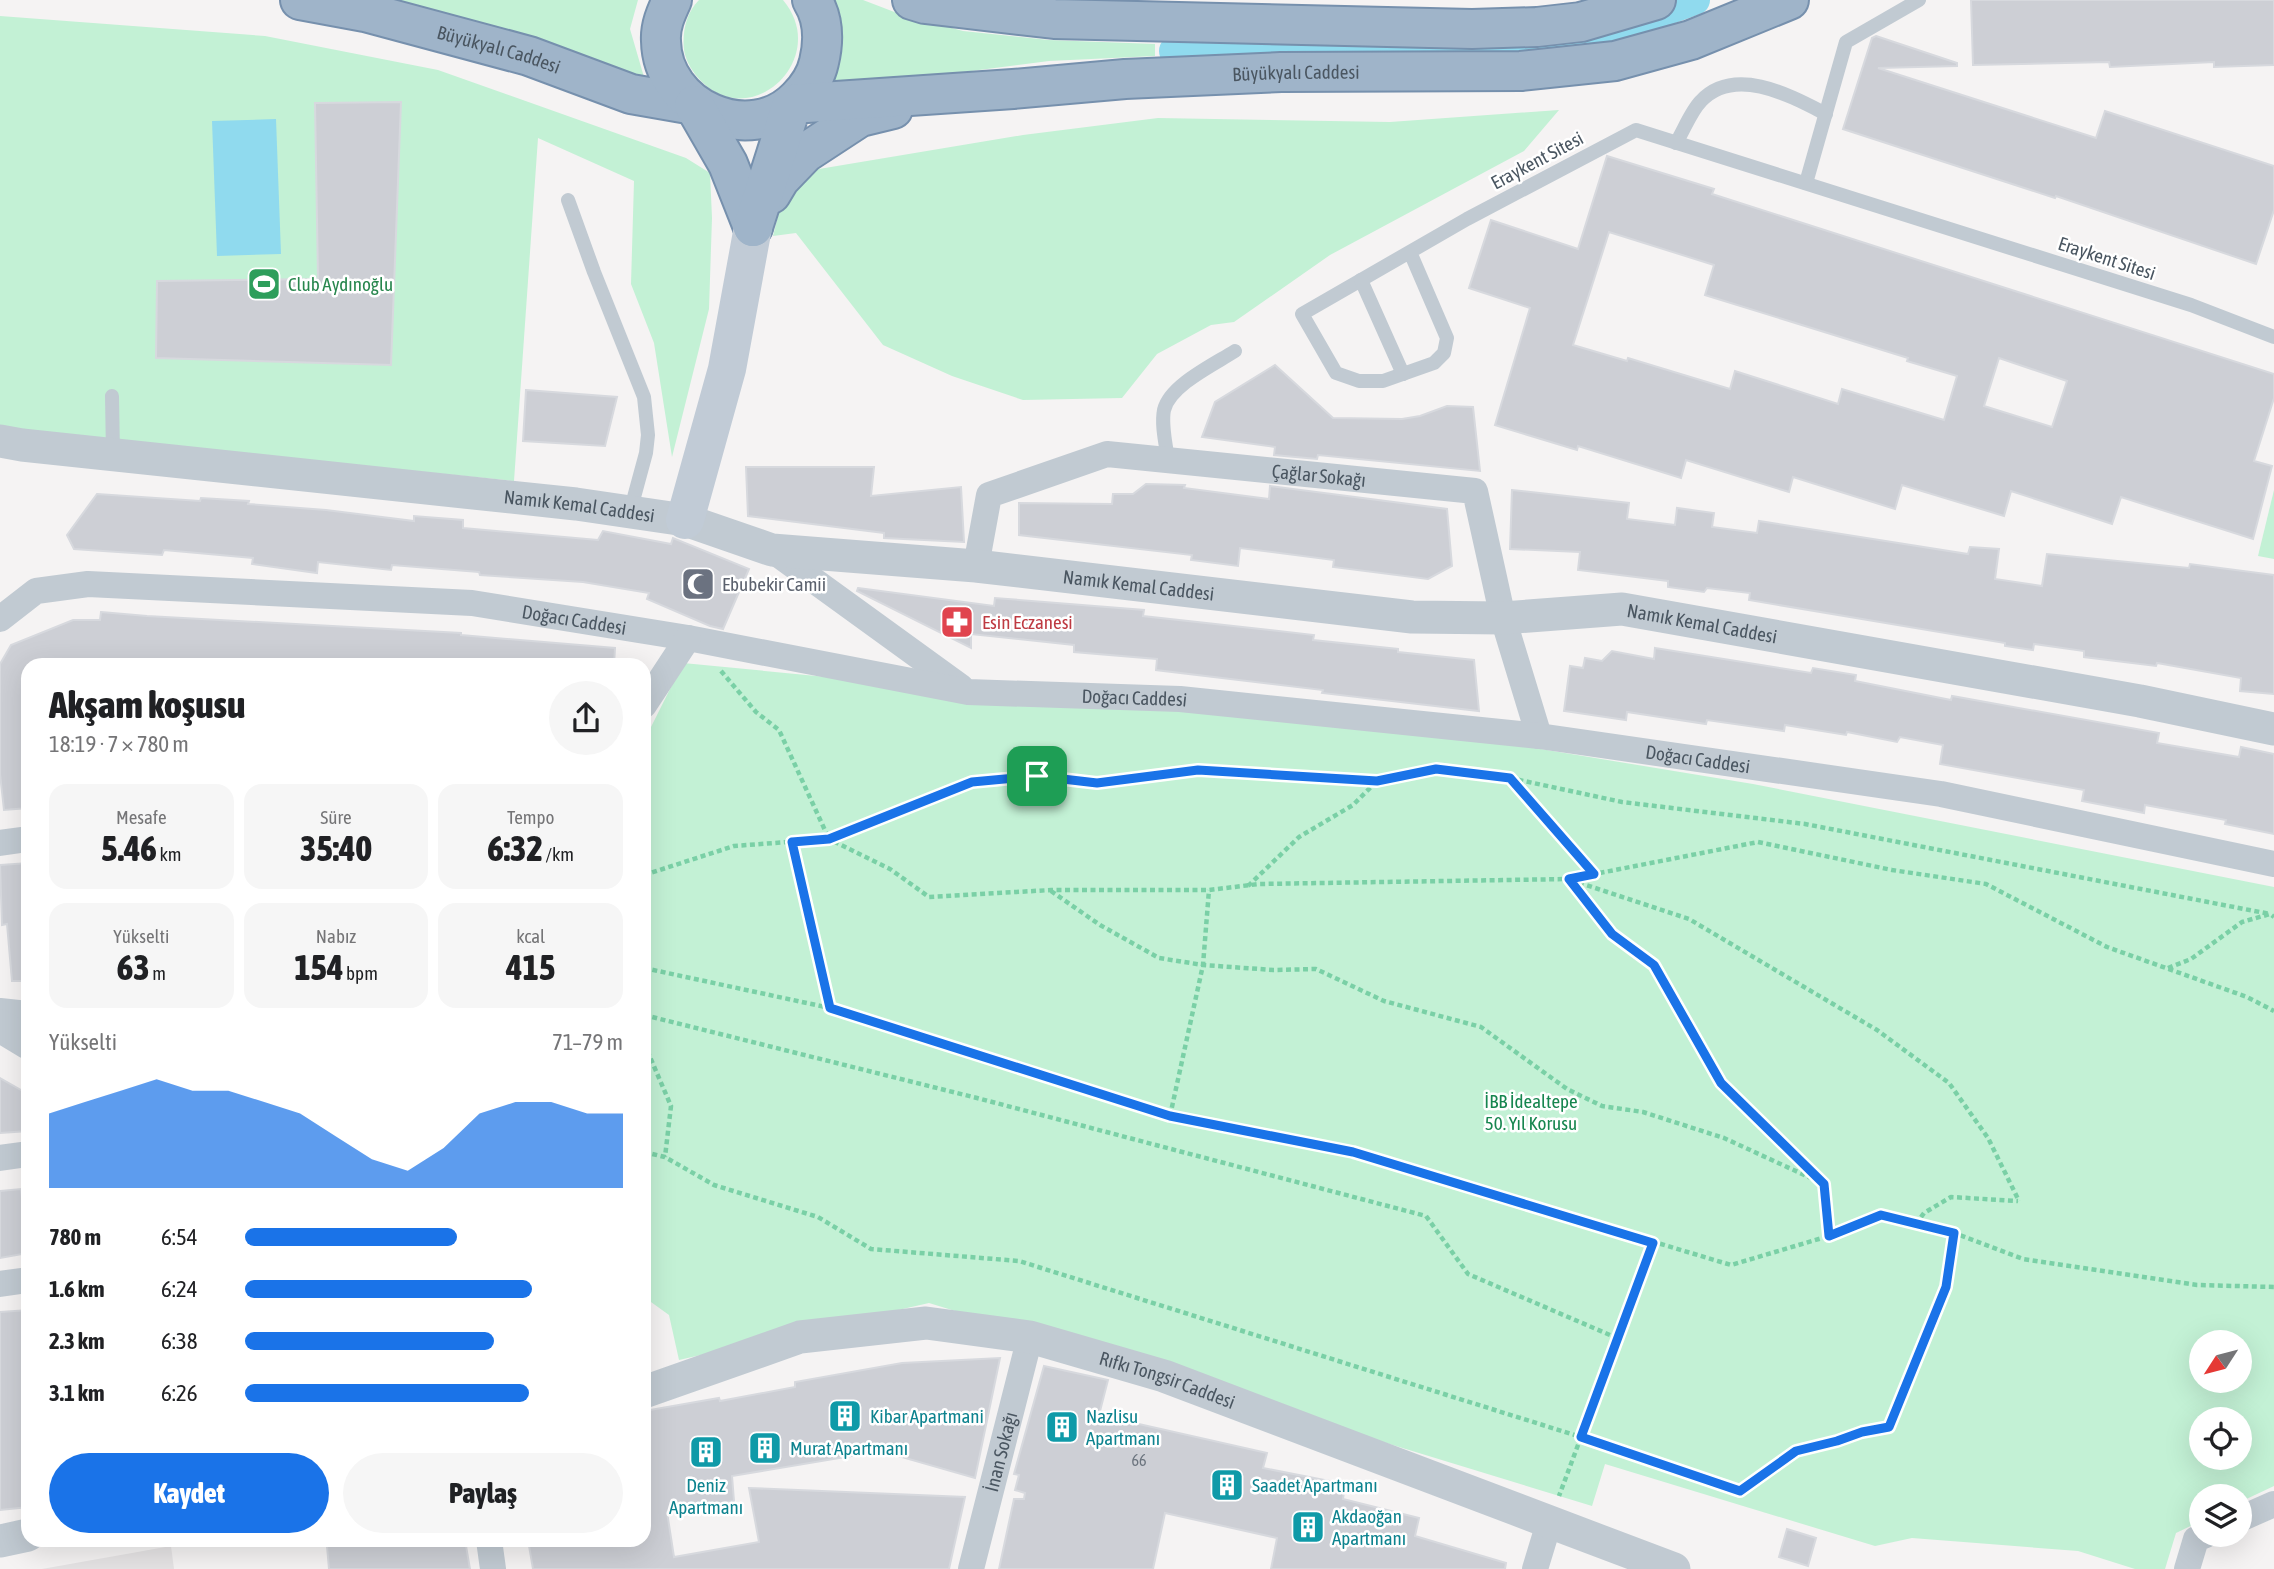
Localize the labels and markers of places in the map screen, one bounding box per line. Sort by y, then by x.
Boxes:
sports icon: Club Aydınoğlu [245,265,283,303]
place label: Club Aydınoğlu [288,273,393,295]
mosque icon: Ebubekir Camii [679,565,717,603]
place label: Ebubekir Camii [722,573,826,595]
pharmacy icon: Esin Eczanesi [938,603,976,641]
place label: Esin Eczanesi [982,611,1073,633]
pin [1007,746,1067,806]
building icon: Kibar Apartmani [826,1397,864,1435]
place label: Kibar Apartmani [870,1405,984,1427]
place label: Nazlisu Apartmanı [1086,1405,1160,1449]
building icon: Nazlisu Apartmanı [1043,1408,1081,1446]
building icon: Murat Apartmanı [746,1429,784,1467]
building icon: Deniz Apartmanı [687,1433,725,1471]
place label: Murat Apartmanı [790,1437,908,1459]
building icon: Saadet Apartmanı [1208,1466,1246,1504]
place label: Deniz Apartmanı [669,1474,743,1518]
place label: Saadet Apartmanı [1252,1474,1378,1496]
place label: Akdaoğan Apartmanı [1332,1505,1406,1549]
building icon: Akdaoğan Apartmanı [1289,1508,1327,1546]

